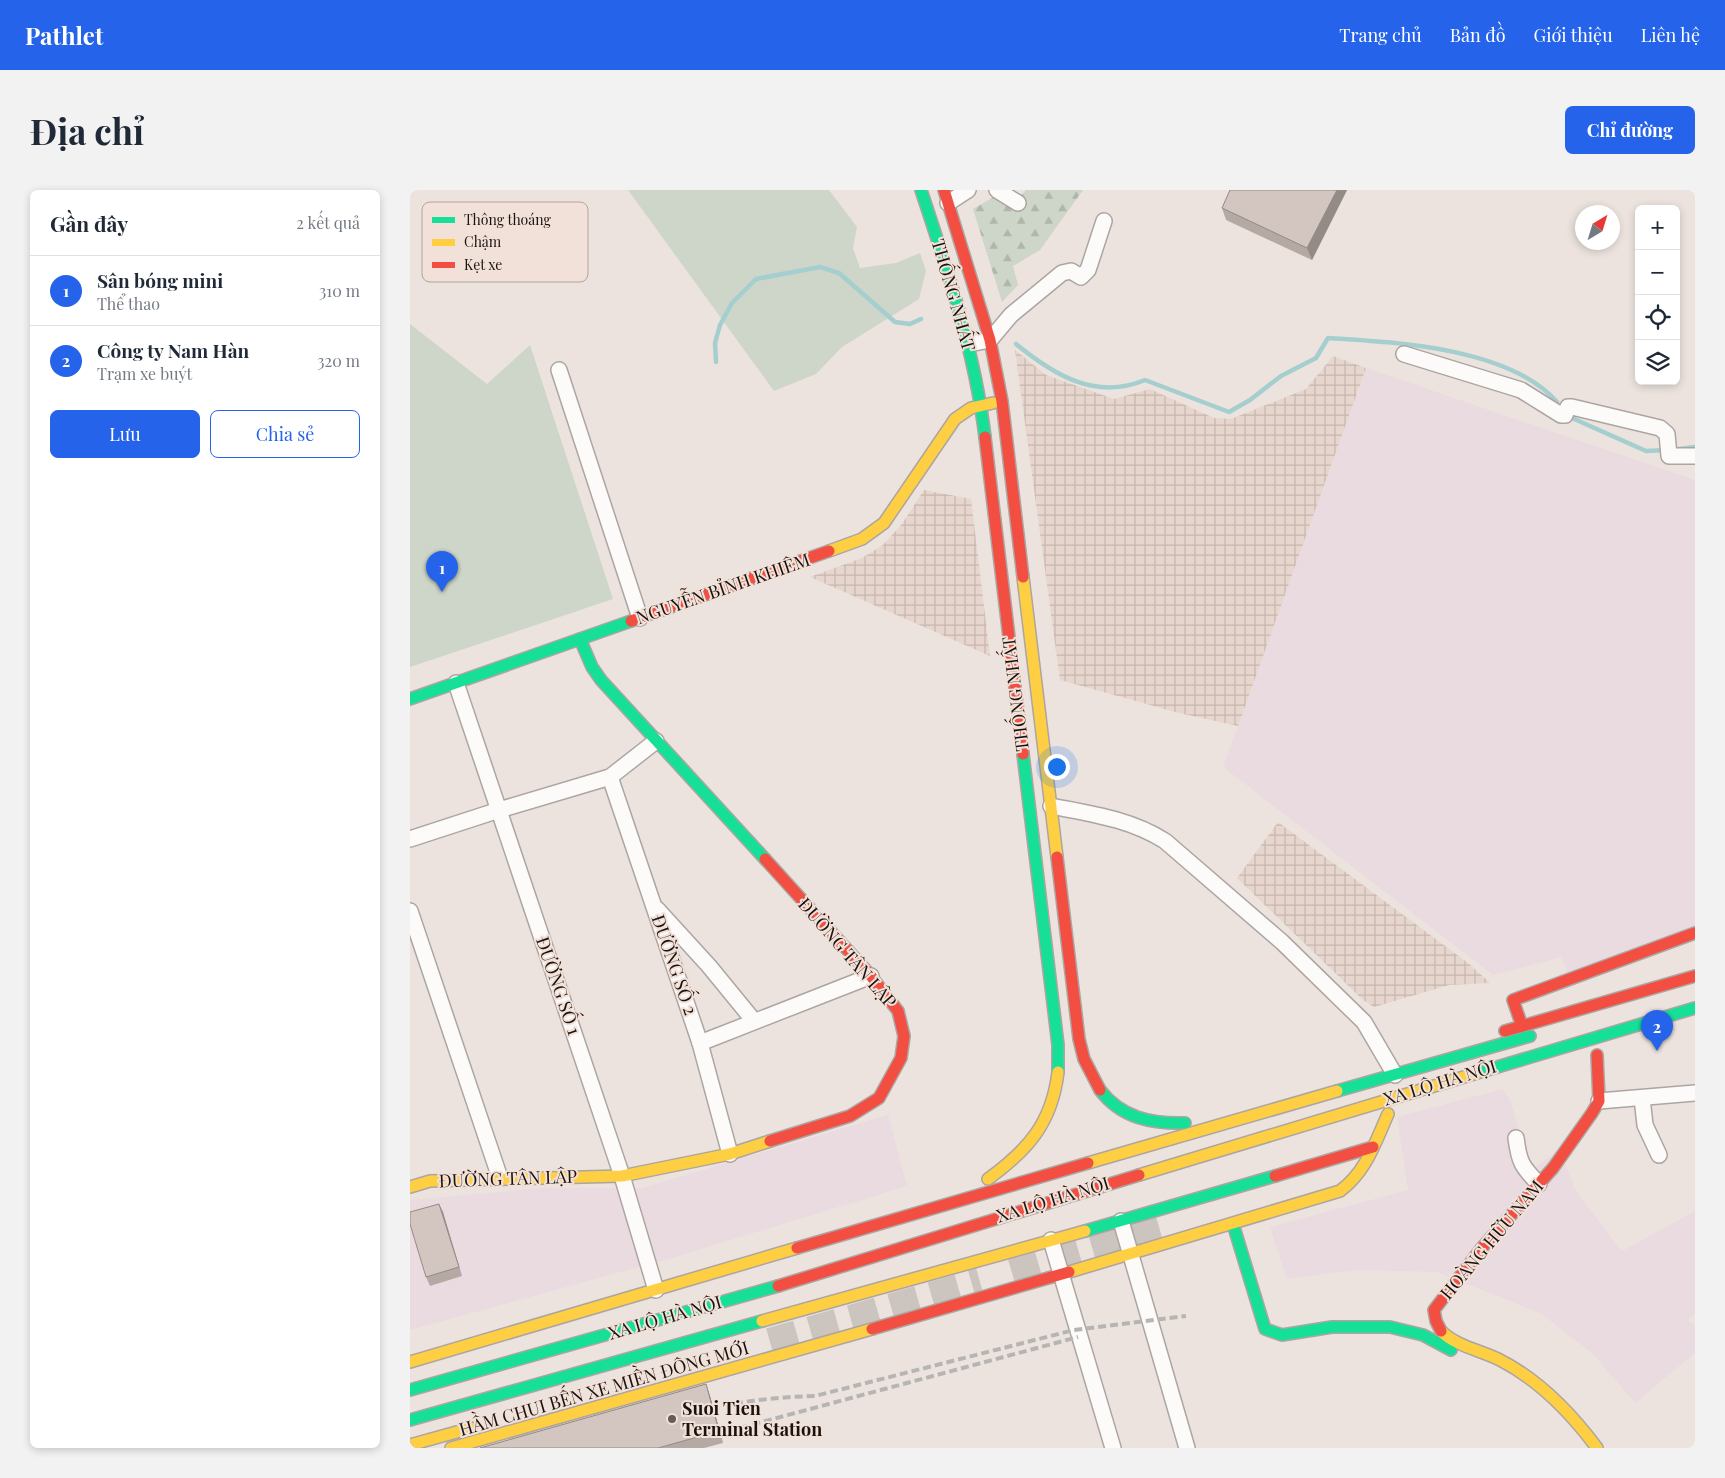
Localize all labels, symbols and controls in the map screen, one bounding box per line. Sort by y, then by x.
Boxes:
text: Pathlet [25,19,103,51]
text: Trang chủ [1339,23,1422,47]
text: Bản đồ [1450,23,1506,47]
text: Giới thiệu [1534,23,1613,47]
text: Liên hệ [1641,23,1700,47]
button: Chỉ đường [1565,106,1695,154]
text: Địa chỉ [30,107,144,154]
legend [422,202,588,282]
north arrow [1575,205,1620,250]
map controls [1635,205,1680,385]
button: + [1635,205,1680,250]
text: Gần đây [50,209,128,237]
text: Thông thoáng [464,210,551,229]
text: 2 kết quả [296,212,360,233]
text: Chậm [464,232,502,251]
street label: THỐNG NHẤT [927,235,985,354]
button: − [1635,250,1680,295]
text: Kẹt xe [464,255,502,274]
text: Sân bóng mini [97,267,223,293]
text: 1 [63,280,69,301]
text: 310 m [319,280,360,301]
text: Thể thao [97,293,160,314]
button: locate [1635,295,1680,340]
text: Công ty Nam Hàn [97,337,249,363]
button: layers [1635,340,1680,385]
text: 2 [62,350,70,371]
text: 320 m [317,350,360,371]
text: Trạm xe buýt [97,363,192,384]
button: Lưu [50,410,200,458]
button: Chia sẻ [210,410,360,458]
street label: NGUYỄN BỈNH KHIÊM [632,545,813,629]
pin: 1 [426,551,458,592]
street label: THỐNG NHẤT [992,635,1034,753]
your location [1044,754,1070,780]
street label: ĐƯỜNG TÂN LẬP [793,892,903,1013]
street label: ĐƯỜNG SỐ 2 [647,910,707,1018]
street label: ĐƯỜNG SỐ 1 [531,932,591,1038]
pin: 2 [1641,1010,1673,1051]
street label: XA LỘ HÀ NỘI [1380,1053,1499,1111]
street label: ĐƯỜNG TÂN LẬP [438,1164,578,1192]
street label: XA LỘ HÀ NỘI [993,1170,1112,1228]
street label: HOÀNG HỮU NAM [1434,1175,1548,1304]
street label: XA LỘ HÀ NỘI [605,1289,724,1345]
street label: HẦM CHUI BẾN XE MIỀN ĐÔNG MỚI [455,1331,751,1441]
place label: Suoi Tien Terminal Station [682,1396,822,1441]
marker: Suoi Tien Terminal Station [666,1413,678,1425]

